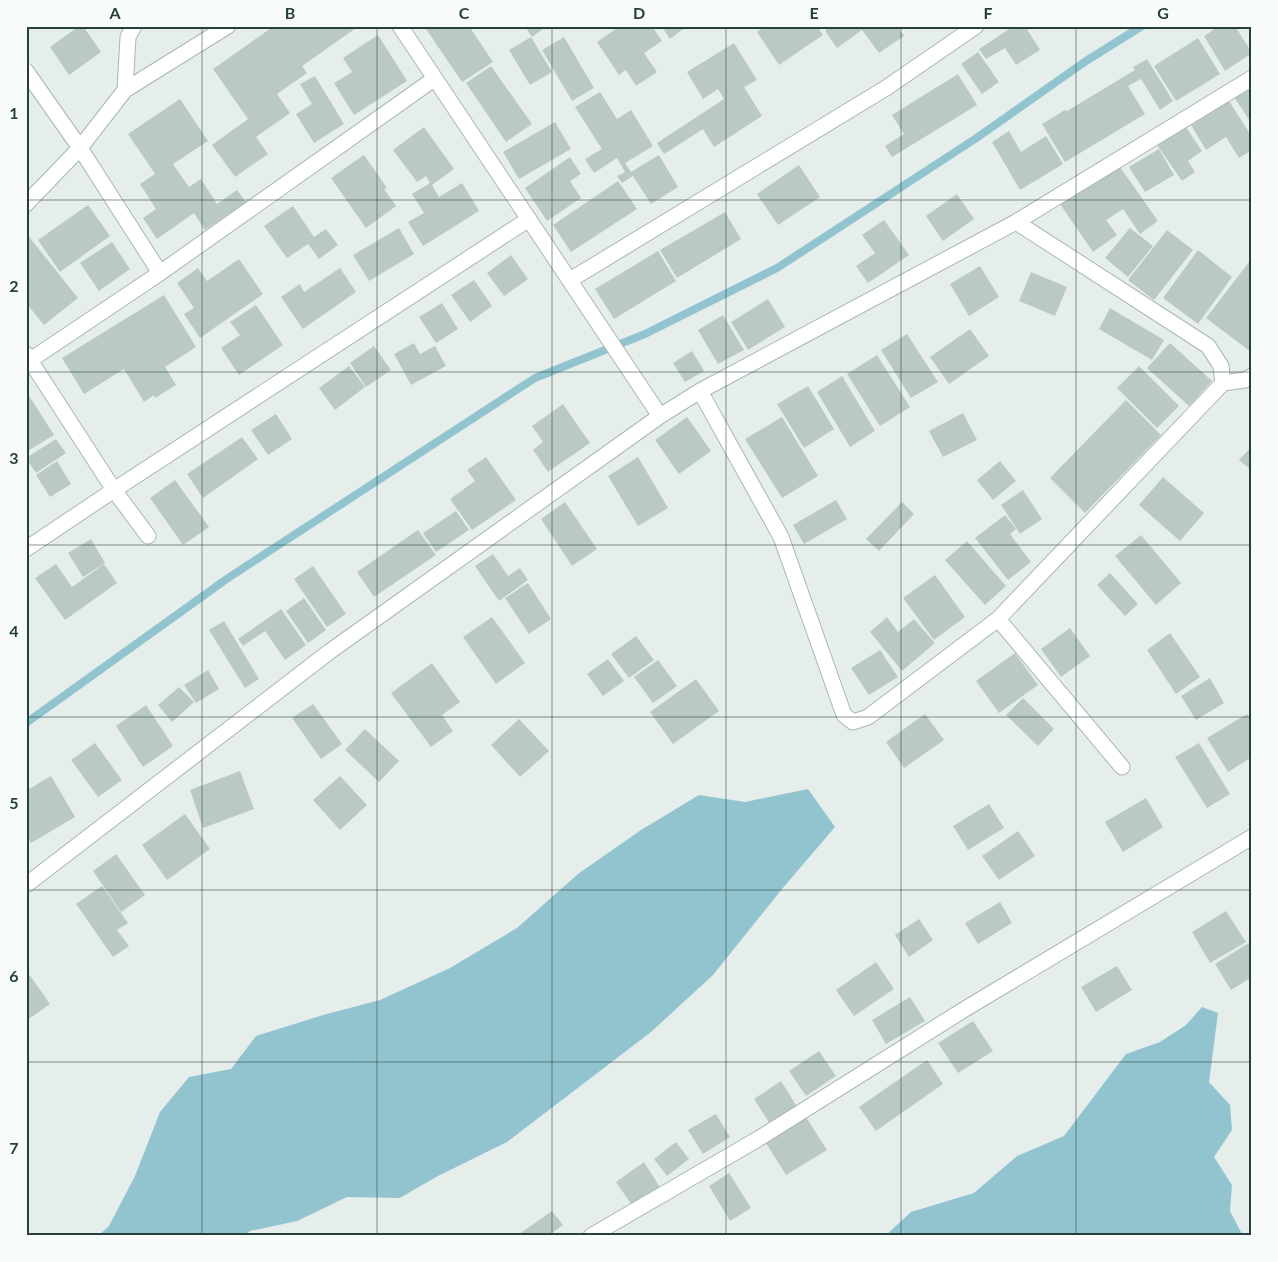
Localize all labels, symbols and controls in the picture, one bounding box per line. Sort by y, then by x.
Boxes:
text: A [108,3,121,22]
text: B [285,3,295,22]
text: C [459,3,470,22]
text: D [633,3,645,22]
text: E [809,3,819,22]
text: F [983,3,993,22]
text: G [1157,3,1169,22]
text: 1 [9,103,19,122]
text: 2 [9,276,19,295]
text: 3 [9,448,19,467]
text: 4 [9,621,19,640]
text: 5 [9,793,19,812]
text: 6 [9,966,19,985]
text: 7 [9,1138,19,1157]

